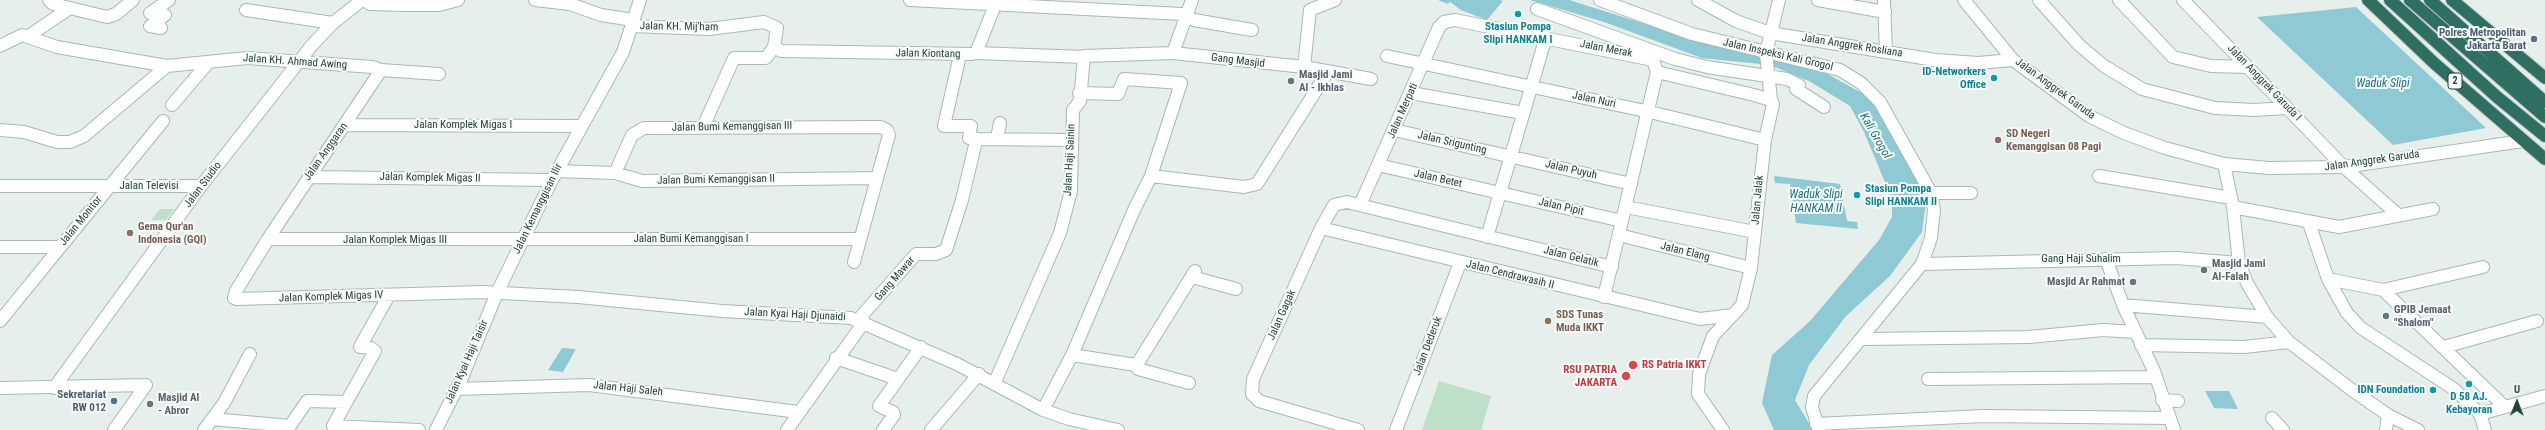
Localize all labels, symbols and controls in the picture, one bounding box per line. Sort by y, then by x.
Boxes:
marker: Stasiun Pompa Slipi HANKAM I [1513,9,1523,19]
street label: Jalan KH. Mij'ham [640,20,718,34]
place label: Stasiun Pompa Slipi HANKAM I [1484,20,1552,46]
place label: Polres Metropolitan Jakarta Barat [2439,26,2526,52]
street label: Jalan Anggrek Rosliana [1801,32,1903,60]
marker: Polres Metropolitan Jakarta Barat [2529,34,2539,44]
street label: Jalan Inspeksi Kali Grogol [1722,36,1834,74]
street label: Jalan Merak [1579,37,1633,61]
street label: Jalan Anggrek Garuda I [2224,42,2304,124]
street label: Jalan Kiontang [895,47,961,61]
street label: Gang Masjid [1210,51,1266,71]
street label: Jalan KH. Ahmad Awing [243,52,347,72]
street label: Jalan Anggrek Garuda [2012,56,2098,122]
place label: ID-Networkers Office [1922,65,1986,91]
place label: Masjid Jami Al - Ikhlas [1299,68,1352,94]
marker: ID-Networkers Office [1989,73,1999,83]
road number: 2 [2448,73,2462,89]
marker: Masjid Jami Al - Ikhlas [1286,76,1296,86]
water label: Waduk Slipi [2356,77,2410,91]
street label: Jalan Merpati [1385,81,1421,141]
street label: Jalan Nuri [1571,89,1617,111]
water label: Kali Grogol [1856,111,1894,161]
street label: Jalan Komplek Migas I [414,118,512,132]
street label: Jalan Bumi Kemanggisan III [672,119,792,135]
street label: Jalan Anggaran [301,120,351,184]
street label: Jalan Haji Sainin [1062,123,1078,197]
place label: SD Negeri Kemanggisan 08 Pagi [2006,127,2101,153]
street label: Jalan Srigunting [1416,129,1488,157]
marker: SD Negeri Kemanggisan 08 Pagi [1993,135,2003,145]
street label: Jalan Anggrek Garuda [2324,148,2420,174]
street label: Jalan Puyuh [1544,158,1598,182]
street label: Jalan Studio [181,159,225,211]
street label: Jalan Kemanggisan Ilir [510,162,566,256]
street label: Jalan Betet [1413,167,1463,191]
street label: Jalan Komplek Migas II [379,171,481,185]
street label: Jalan Bumi Kemanggisan II [657,172,775,188]
street label: Jalan Jalak [1749,175,1767,225]
street label: Jalan Televisi [120,179,178,193]
place label: Stasiun Pompa Slipi HANKAM II [1865,182,1937,208]
water label: Waduk Slipi HANKAM II [1789,188,1843,216]
marker: Stasiun Pompa Slipi HANKAM II [1852,190,1862,200]
street label: Jalan Monitor [57,194,105,248]
street label: Jalan Pipit [1537,195,1585,219]
place label: Gema Qur'an Indonesia (GQI) [138,220,207,246]
marker: Gema Qur'an Indonesia (GQI) [125,228,135,238]
street label: Jalan Bumi Kemanggisan I [633,232,749,246]
street label: Jalan Komplek Migas III [343,233,447,247]
street label: Jalan Elang [1659,240,1711,264]
street label: Jalan Gelatik [1542,244,1600,270]
street label: Gang Haji Suhalim [2041,252,2121,266]
street label: Gang Mawar [872,254,918,304]
place label: Masjid Jami Al-Falah [2212,257,2265,283]
street label: Jalan Cendrawasih II [1465,258,1555,292]
marker: Masjid Jami Al-Falah [2199,265,2209,275]
place label: Masjid Ar Rahmat [2047,275,2125,289]
marker: Masjid Ar Rahmat [2128,277,2138,287]
street label: Jalan Gagak [1265,288,1299,342]
street label: Jalan Komplek Migas IV [279,289,383,305]
place label: GPIB Jemaat "Shalom" [2394,303,2451,329]
street label: Jalan Kyai Haji Djunaidi [744,306,846,324]
place label: SDS Tunas Muda IKKT [1556,308,1604,334]
marker: GPIB Jemaat "Shalom" [2381,311,2391,321]
street label: Jalan Dederuk [1411,315,1445,377]
marker: SDS Tunas Muda IKKT [1543,316,1553,326]
street label: Jalan Kyai Haji Taisir [443,318,491,406]
place label: RS Patria IKKT [1642,358,1707,372]
marker: RS Patria IKKT [1627,359,1639,371]
place label: RSU PATRIA JAKARTA [1563,363,1617,389]
marker: RSU PATRIA JAKARTA [1620,370,1632,382]
street label: Jalan Haji Saleh [593,379,663,399]
marker: D 58 AJ. Kebayoran [2464,379,2474,389]
north arrow [2497,382,2537,422]
place label: IDN Foundation [2357,383,2425,397]
text: U [2514,383,2520,396]
marker: IDN Foundation [2428,385,2438,395]
place label: Sekretariat RW 012 [57,388,106,414]
place label: D 58 AJ. Kebayoran [2446,390,2492,416]
place label: Masjid Al - Abror [158,391,199,417]
marker: Sekretariat RW 012 [109,396,119,406]
marker: Masjid Al - Abror [145,399,155,409]

